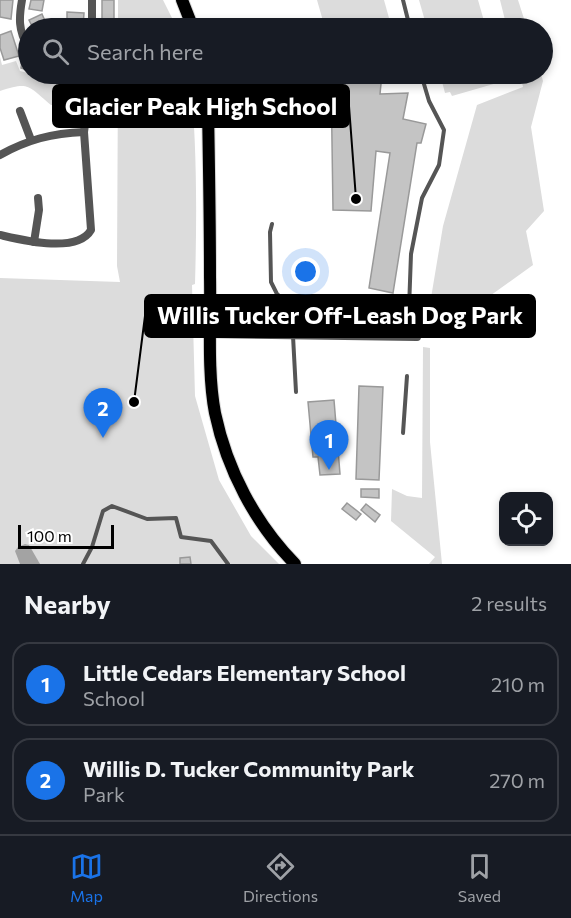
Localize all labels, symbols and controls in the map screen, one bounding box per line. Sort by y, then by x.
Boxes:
search box [18,18,553,84]
icon: search [39,35,72,68]
text: Search here [87,38,203,65]
callout: Glacier Peak High School [53,85,349,127]
text: Glacier Peak High School [65,91,337,120]
your location [291,257,320,286]
callout: Willis Tucker Off-Leash Dog Park [145,295,535,337]
text: Willis Tucker Off-Leash Dog Park [157,300,523,329]
pin: 2 [84,388,122,438]
pin: 1 [310,420,348,470]
map controls [499,492,553,546]
button: locate [499,492,553,546]
scale bar [18,522,114,550]
text: 100 m [27,526,72,545]
text: Nearby [24,588,111,619]
text: 2 results [471,591,547,615]
text: Little Cedars Elementary School [83,659,406,686]
text: 1 [41,672,50,696]
text: 210 m [491,672,545,696]
text: School [83,686,145,710]
text: Willis D. Tucker Community Park [83,755,414,782]
text: 2 [40,768,51,792]
text: 270 m [489,768,545,792]
text: Park [83,782,125,806]
tab: Map [70,850,103,905]
tab: Directions [243,850,318,905]
tab: Saved [458,850,501,905]

